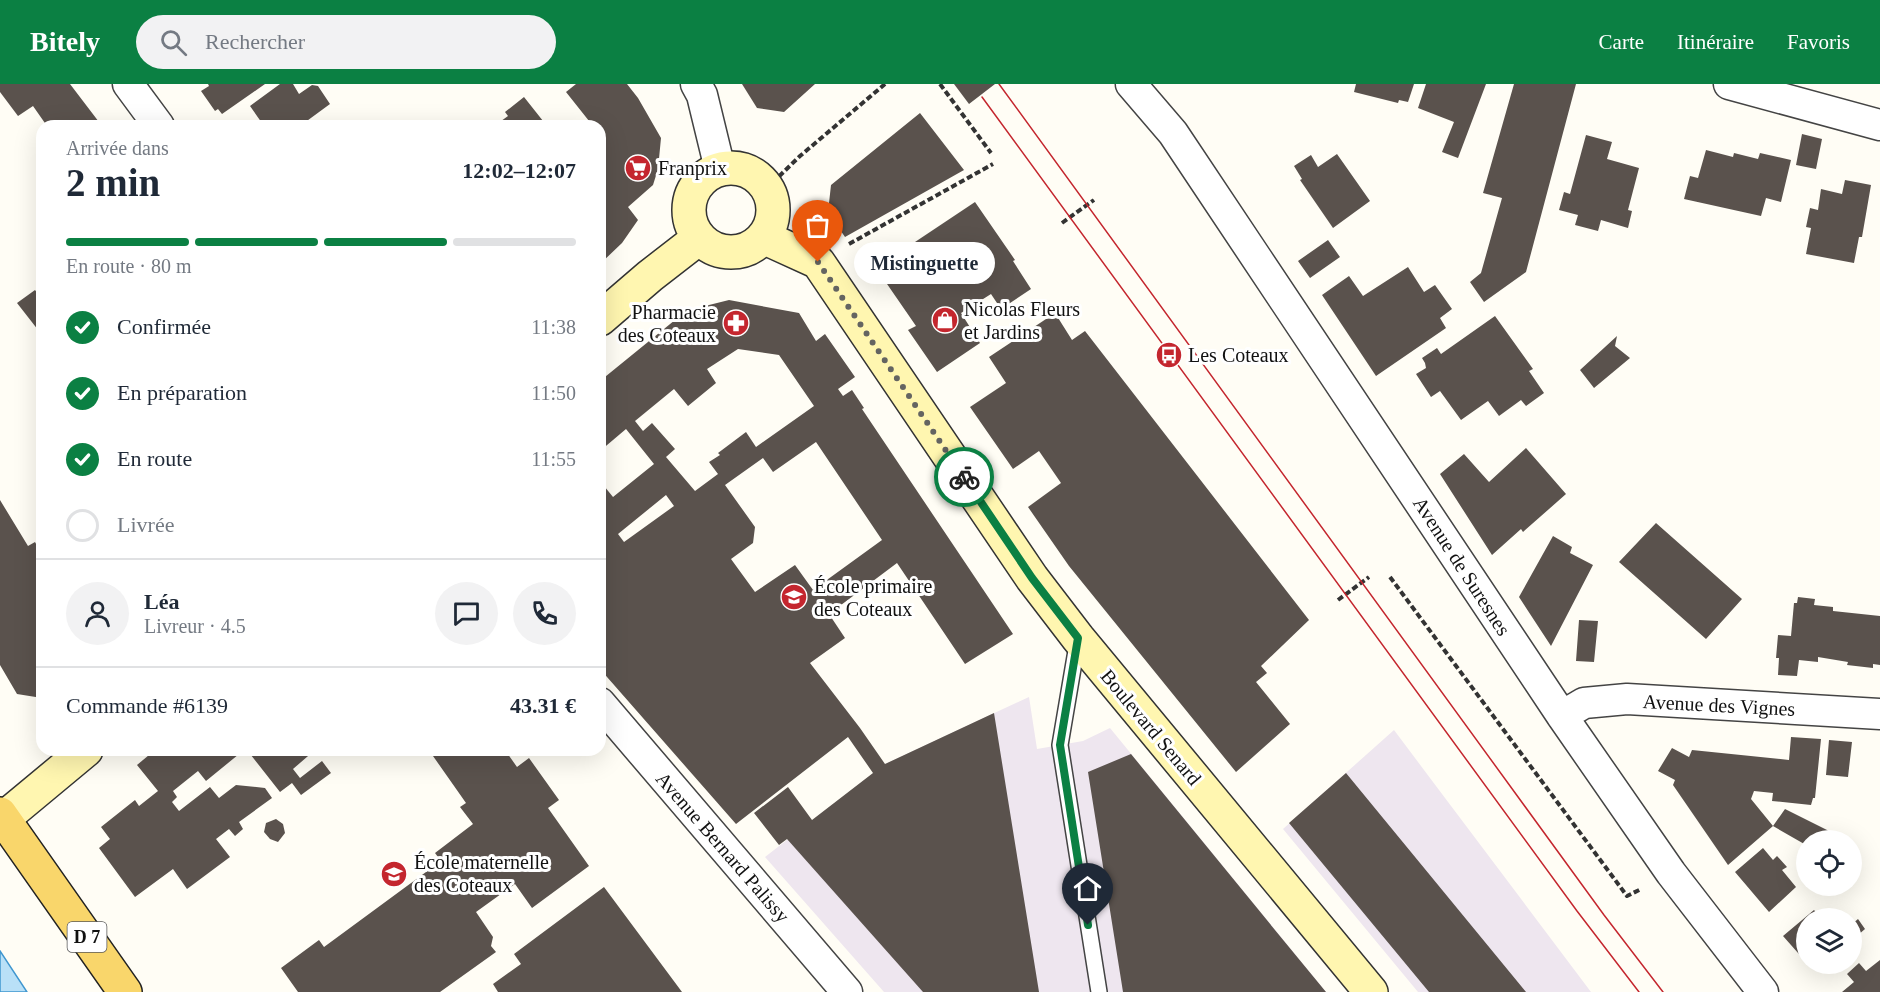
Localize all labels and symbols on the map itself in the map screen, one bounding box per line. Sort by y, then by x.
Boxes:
supermarket icon: Franprix [623,153,653,183]
place label: Franprix [658,157,727,180]
pin [792,200,843,262]
callout: Mistinguette [854,241,995,283]
place label: Nicolas Fleurs et Jardins [964,298,1080,343]
place label: Pharmacie des Coteaux [618,301,716,346]
shop icon: Nicolas Fleurs et Jardins [930,305,960,335]
pharmacy icon: Pharmacie des Coteaux [721,308,751,338]
bus stop icon: Les Coteaux [1154,340,1184,370]
place label: Les Coteaux [1188,344,1289,366]
courier [934,447,994,507]
street label: Avenue de Suresnes [1409,493,1515,640]
place label: École primaire des Coteaux [814,575,932,620]
school or university icon: École primaire des Coteaux [779,582,809,612]
street label: Boulevard Senard [1096,665,1206,789]
street label: Avenue des Vignes [1642,690,1796,721]
street label: Avenue Bernard Palissy [651,767,794,927]
place label: École maternelle des Coteaux [414,851,549,896]
school or university icon: École maternelle des Coteaux [379,859,409,889]
pin [1062,863,1113,925]
road number: D 7 [68,922,106,952]

